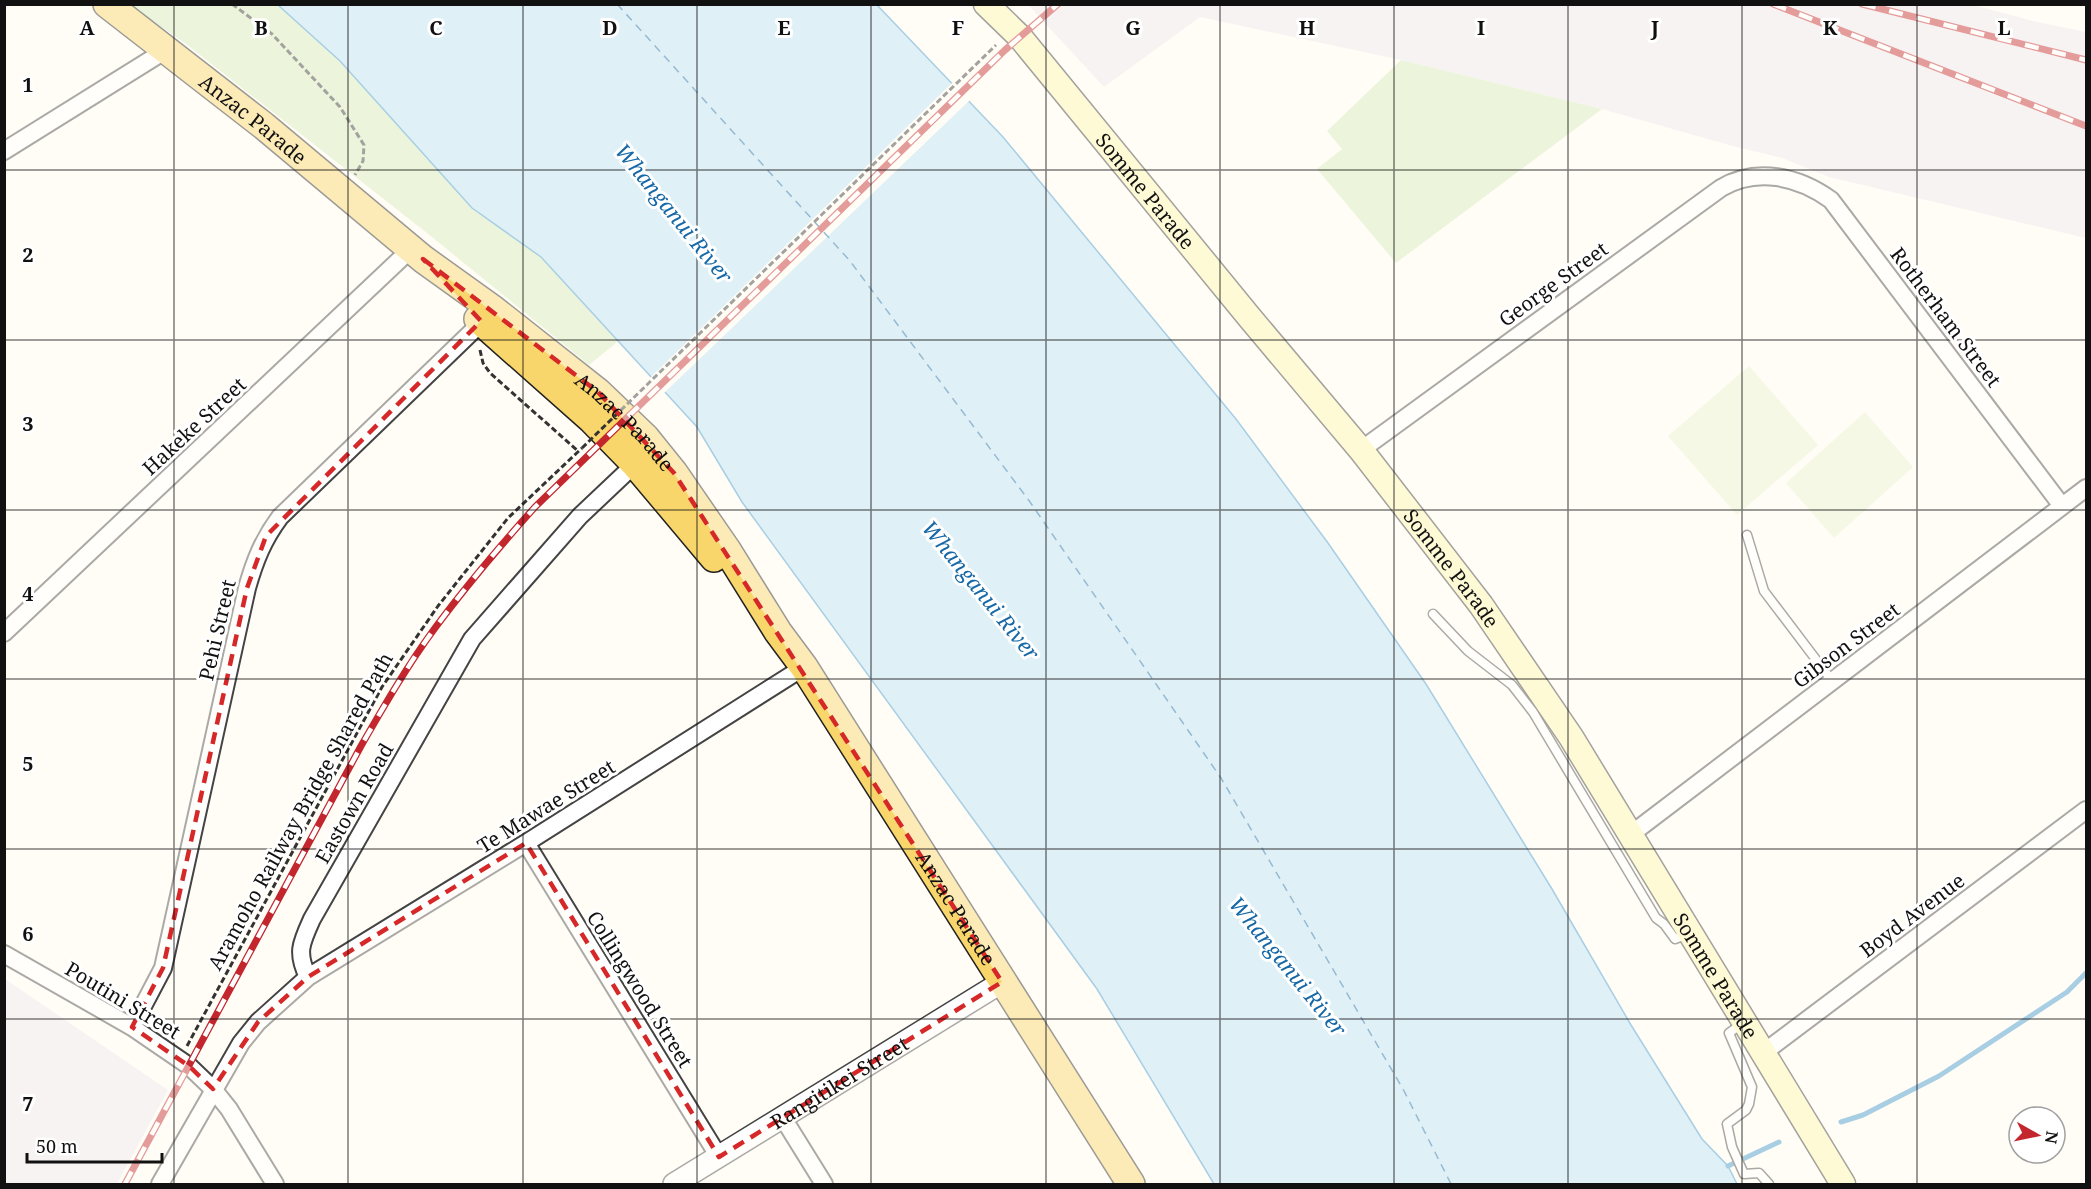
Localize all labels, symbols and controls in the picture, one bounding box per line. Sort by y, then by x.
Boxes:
text: A [79,14,95,41]
text: B [254,14,268,41]
text: C [429,14,443,41]
text: D [602,14,618,41]
text: E [777,14,791,41]
text: F [952,14,964,41]
text: G [1125,14,1141,41]
text: H [1299,14,1315,41]
text: I [1477,14,1485,41]
text: J [1650,14,1659,41]
text: K [1823,14,1838,41]
text: L [1997,14,2011,41]
street label: Anzac Parade [194,68,313,170]
text: 1 [22,71,34,98]
street label: Somme Parade [1090,127,1201,254]
water label: Whanganui River [609,137,739,289]
street label: George Street [1493,235,1613,333]
text: 2 [22,241,34,268]
street label: Rotherham Street [1885,242,2007,392]
street label: Anzac Parade [570,366,681,477]
street label: Hakeke Street [136,371,252,481]
text: 3 [22,410,34,437]
street label: Somme Parade [1398,503,1506,633]
water label: Whanganui River [916,514,1046,666]
street label: Pehi Street [192,577,242,683]
text: 4 [22,580,34,607]
street label: Gibson Street [1787,596,1905,694]
street label: Aramoho Railway Bridge Shared Path [201,647,399,975]
street label: Eastown Road [309,738,399,868]
text: 5 [22,750,34,777]
street label: Te Mawae Street [472,753,620,859]
street label: Anzac Parade [910,846,1003,970]
street label: Boyd Avenue [1854,867,1970,963]
water label: Whanganui River [1223,890,1353,1042]
street label: Collingwood Street [581,906,699,1072]
street label: Somme Parade [1668,908,1765,1044]
text: 6 [22,920,34,947]
street label: Poutini Street [60,955,186,1045]
street label: Rangitikei Street [765,1030,913,1135]
text: 7 [22,1090,34,1117]
north arrow [2007,1105,2067,1165]
scale bar [27,1126,162,1164]
text: N [2040,1129,2064,1146]
text: 50 m [36,1134,78,1158]

